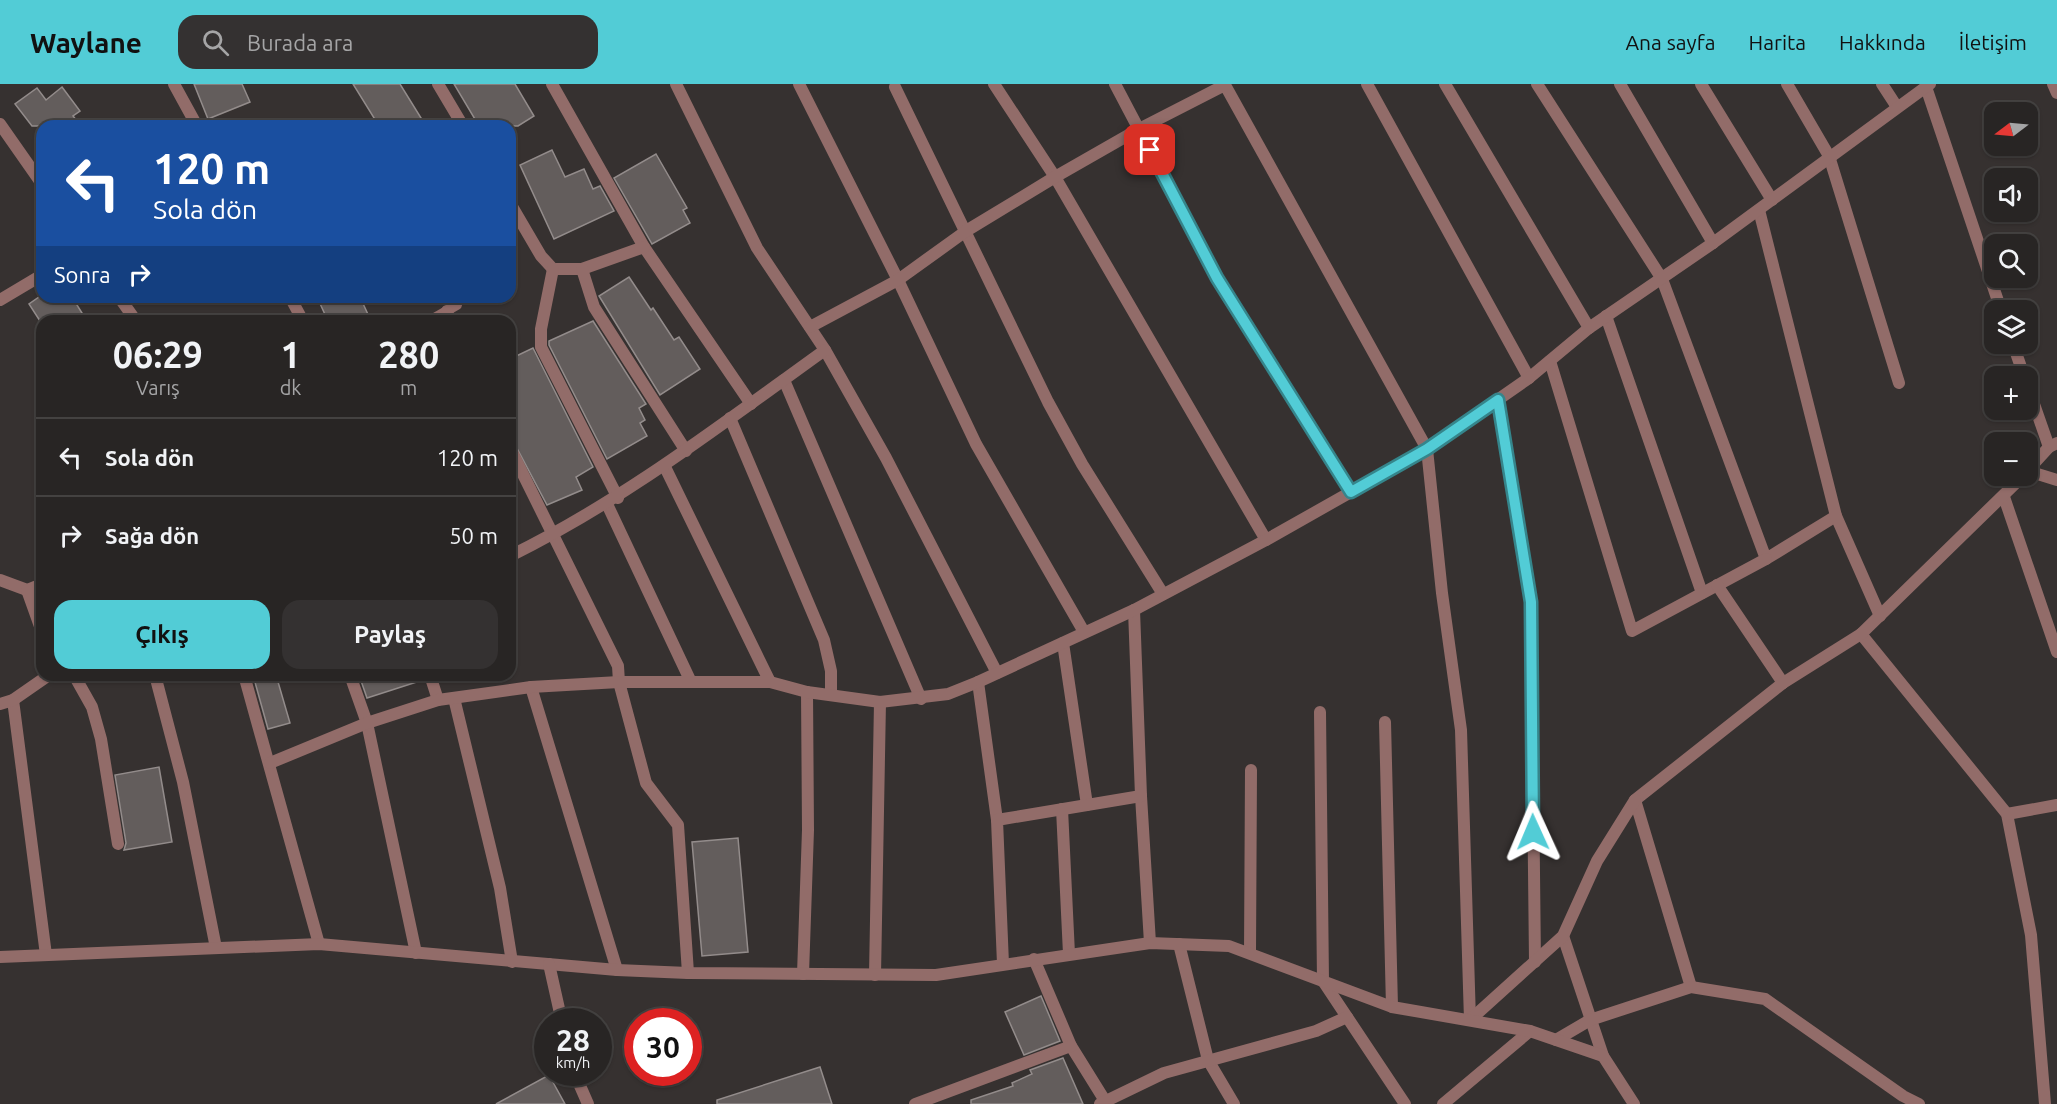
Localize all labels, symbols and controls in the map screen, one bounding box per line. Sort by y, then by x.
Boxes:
search box [178,15,598,69]
icon: search [199,26,232,59]
text: Waylane [30,27,142,58]
text: Burada ara [247,30,353,55]
text: Ana sayfa [1625,30,1716,54]
text: Harita [1749,30,1806,54]
text: Hakkında [1839,30,1926,54]
text: İletişim [1959,30,2027,54]
north arrow [1984,102,2038,156]
map controls [1984,102,2038,486]
pin [1124,124,1175,175]
icon: arrive [1133,133,1166,166]
icon: left [54,144,132,222]
text: 120 m [153,145,270,192]
button: sound [1984,168,2038,222]
text: Sola dön [153,194,257,224]
button: search [1984,234,2038,288]
icon: right [123,258,156,291]
text: Sonra [54,262,111,287]
button: layers [1984,300,2038,354]
text: 06:29 [113,334,203,375]
text: 1 [280,334,301,375]
text: 280 [378,334,439,375]
button: + [1984,366,2038,420]
text: Varış [136,376,180,399]
text: dk [280,376,301,399]
text: m [400,376,417,399]
button: − [1984,432,2038,486]
icon: left [54,441,87,474]
text: Sola dön [105,445,194,470]
text: 120 m [437,445,498,470]
icon: right [54,519,87,552]
text: Sağa dön [105,523,199,548]
text: 50 m [449,523,498,548]
button: Çıkış [54,600,270,669]
button: Paylaş [282,600,498,669]
position arrow [1501,800,1565,864]
speed limit sign: 30 [624,1008,702,1086]
text: 28 [556,1023,590,1057]
text: km/h [556,1054,590,1071]

